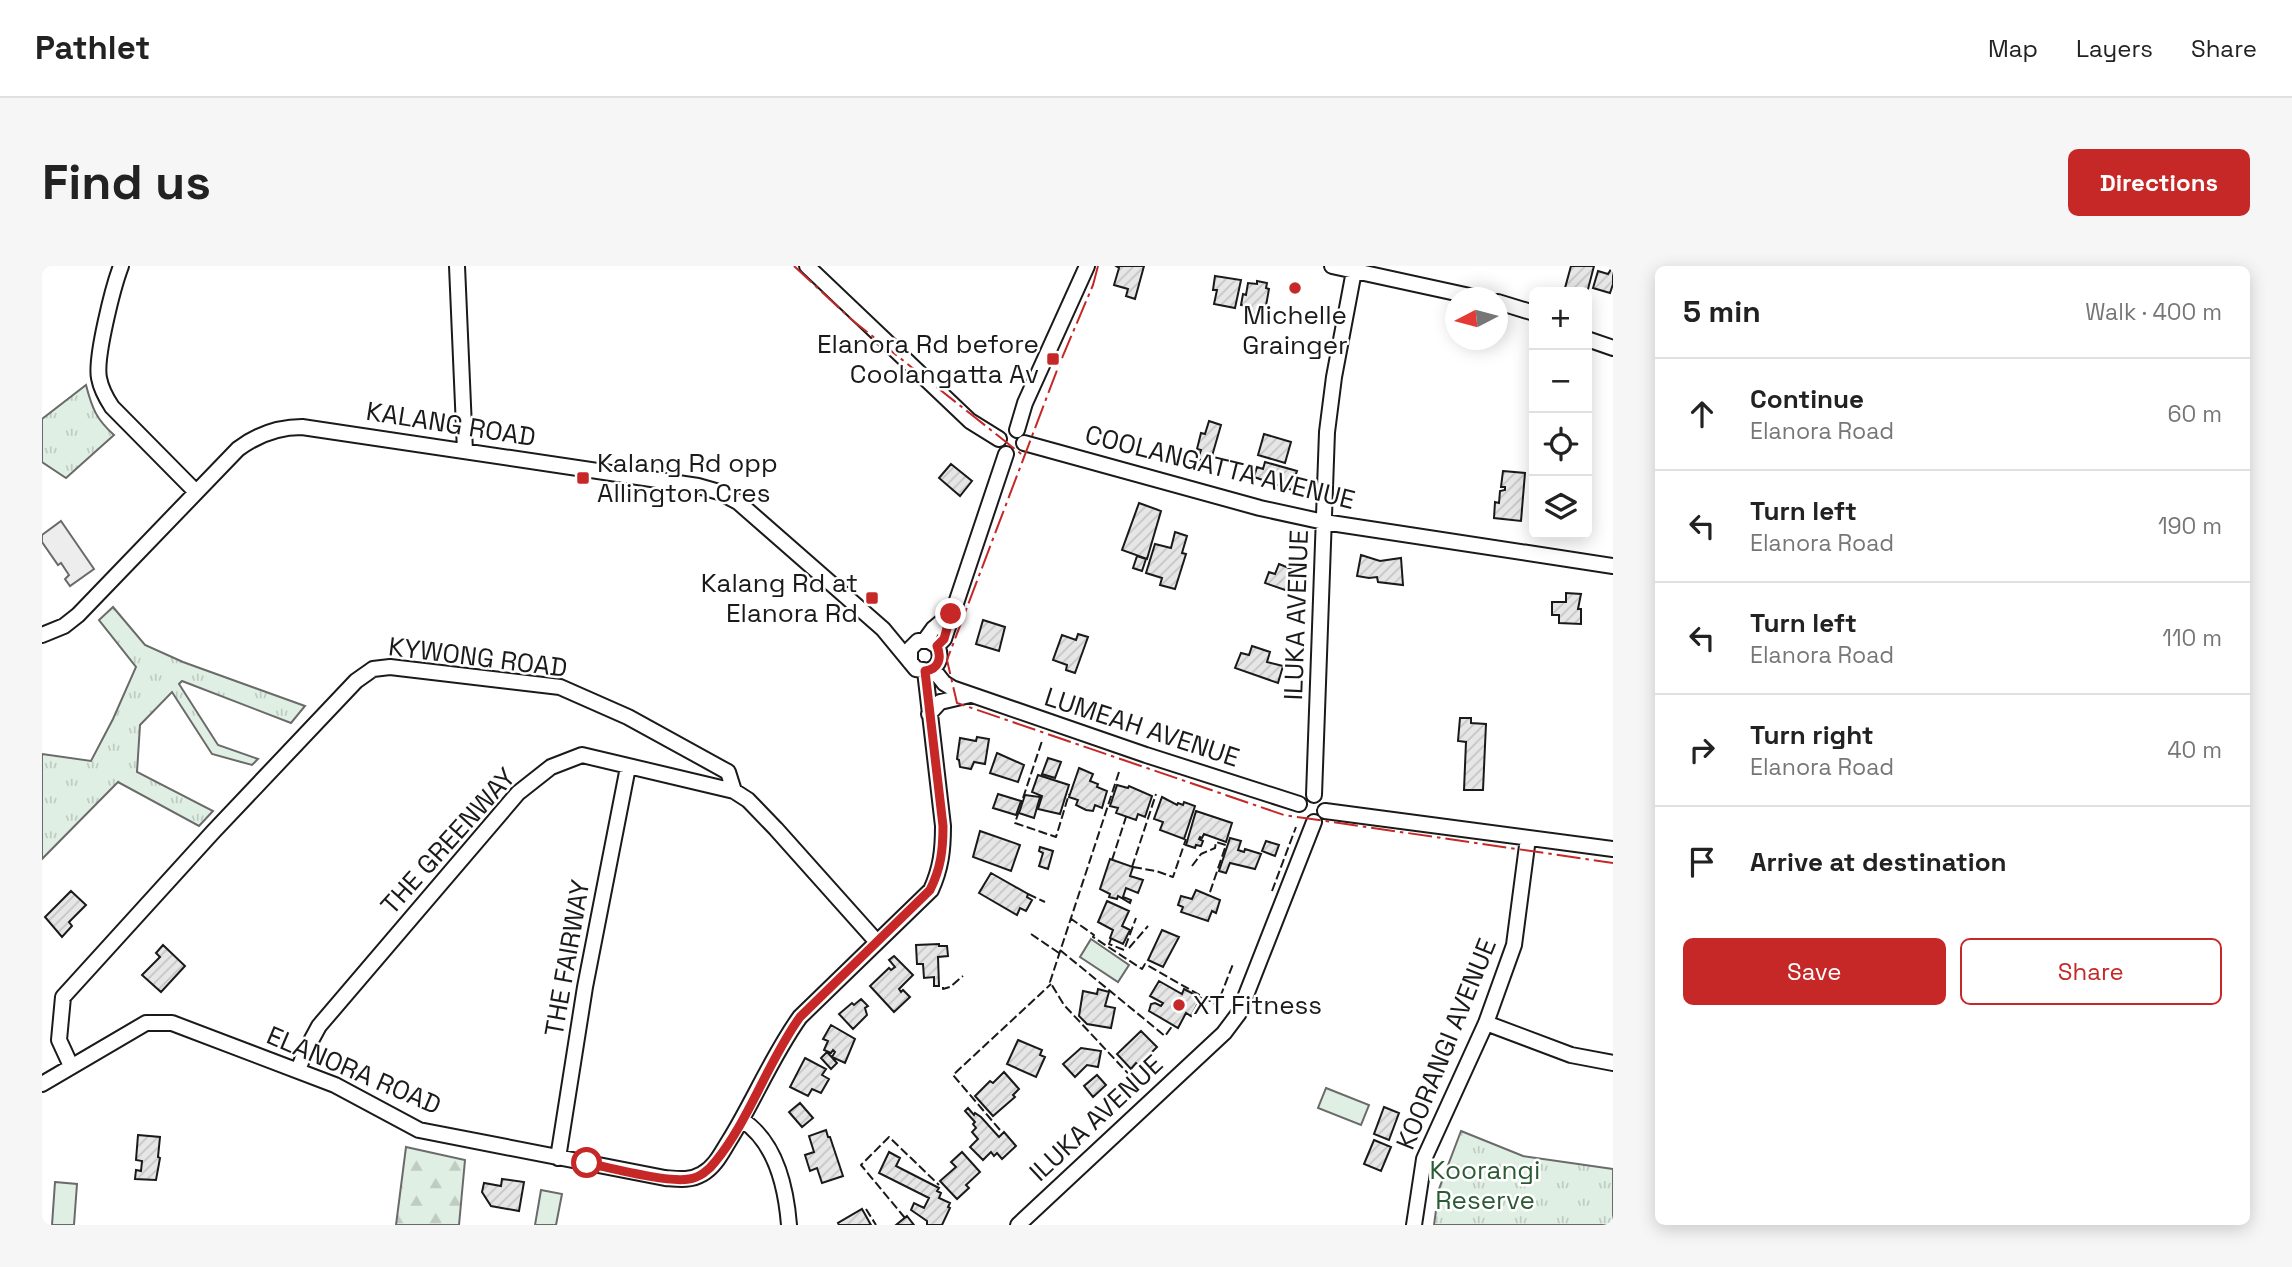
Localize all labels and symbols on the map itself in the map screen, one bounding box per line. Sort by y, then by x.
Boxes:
marker: Michelle Grainger [1287,280,1303,296]
north arrow [1445,287,1508,350]
place label: Michelle Grainger [1242,298,1348,362]
place label: Elanora Rd before Coolangatta Av [817,327,1039,391]
marker: Elanora Rd before Coolangatta Av [1045,351,1061,367]
street label: KALANG ROAD [364,394,538,454]
street label: COOLANGATTA AVENUE [1082,417,1358,517]
place label: Kalang Rd opp Allington Cres [597,446,778,510]
marker: Kalang Rd opp Allington Cres [575,470,591,486]
street label: ILUKA AVENUE [1276,529,1316,701]
place label: Kalang Rd at Elanora Rd [701,566,858,630]
marker: Kalang Rd at Elanora Rd [864,590,880,606]
route end [935,598,966,629]
street label: KYWONG ROAD [387,629,569,685]
street label: LUMEAH AVENUE [1040,679,1244,775]
street label: THE GREENWAY [373,760,523,922]
street label: THE FAIRWAY [537,877,597,1039]
street label: KOORANGI AVENUE [1388,933,1504,1155]
place label: XT Fitness [1193,988,1322,1022]
marker: XT Fitness [1171,997,1187,1013]
street label: ELANORA ROAD [262,1018,446,1122]
street label: ILUKA AVENUE [1022,1047,1170,1189]
route start [571,1147,602,1178]
park label: Koorangi Reserve [1430,1153,1540,1217]

